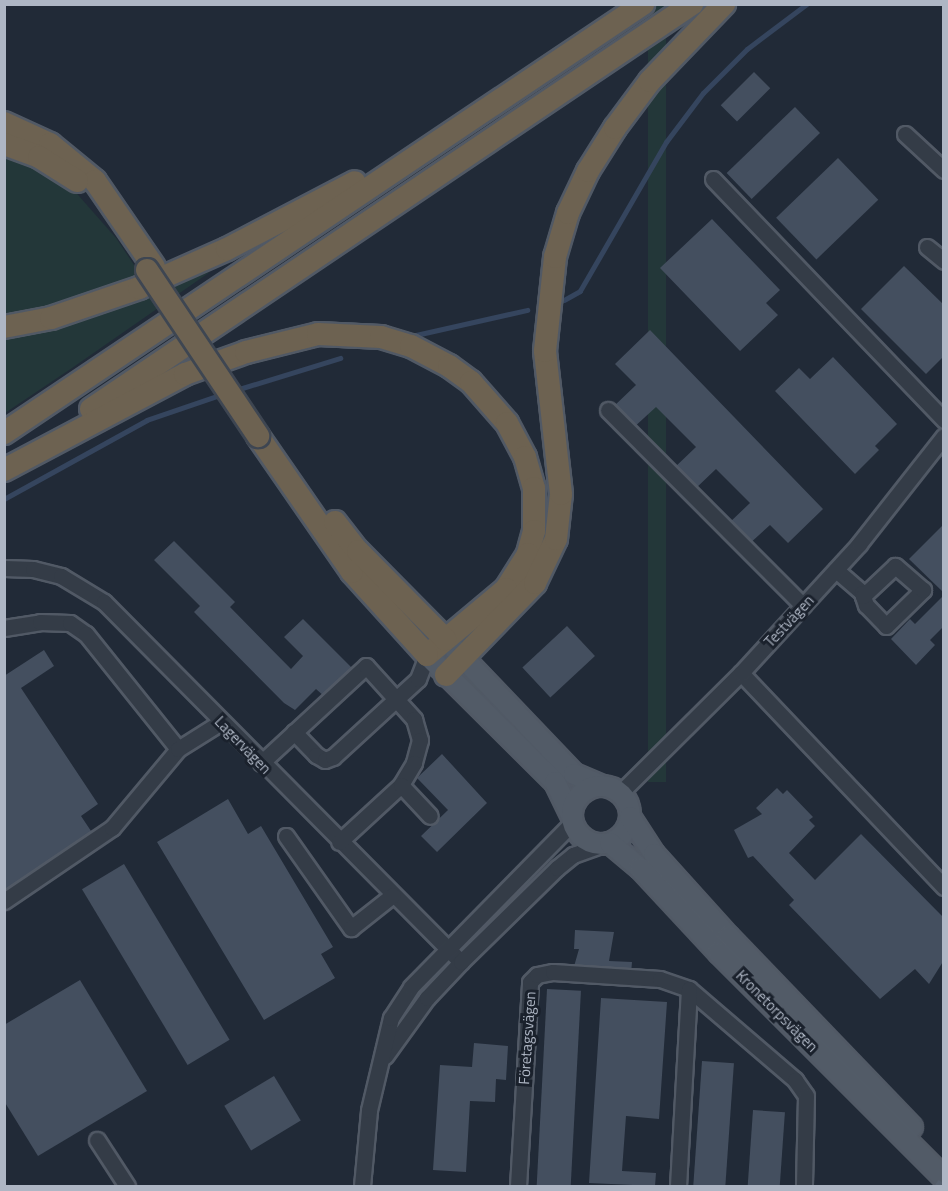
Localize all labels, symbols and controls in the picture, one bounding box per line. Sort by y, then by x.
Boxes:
street label: Testvägen [760,591,818,651]
street label: Lagervägen [211,712,275,778]
street label: Kronetorpsvägen [732,966,822,1056]
street label: Företagsvägen [515,991,539,1085]

